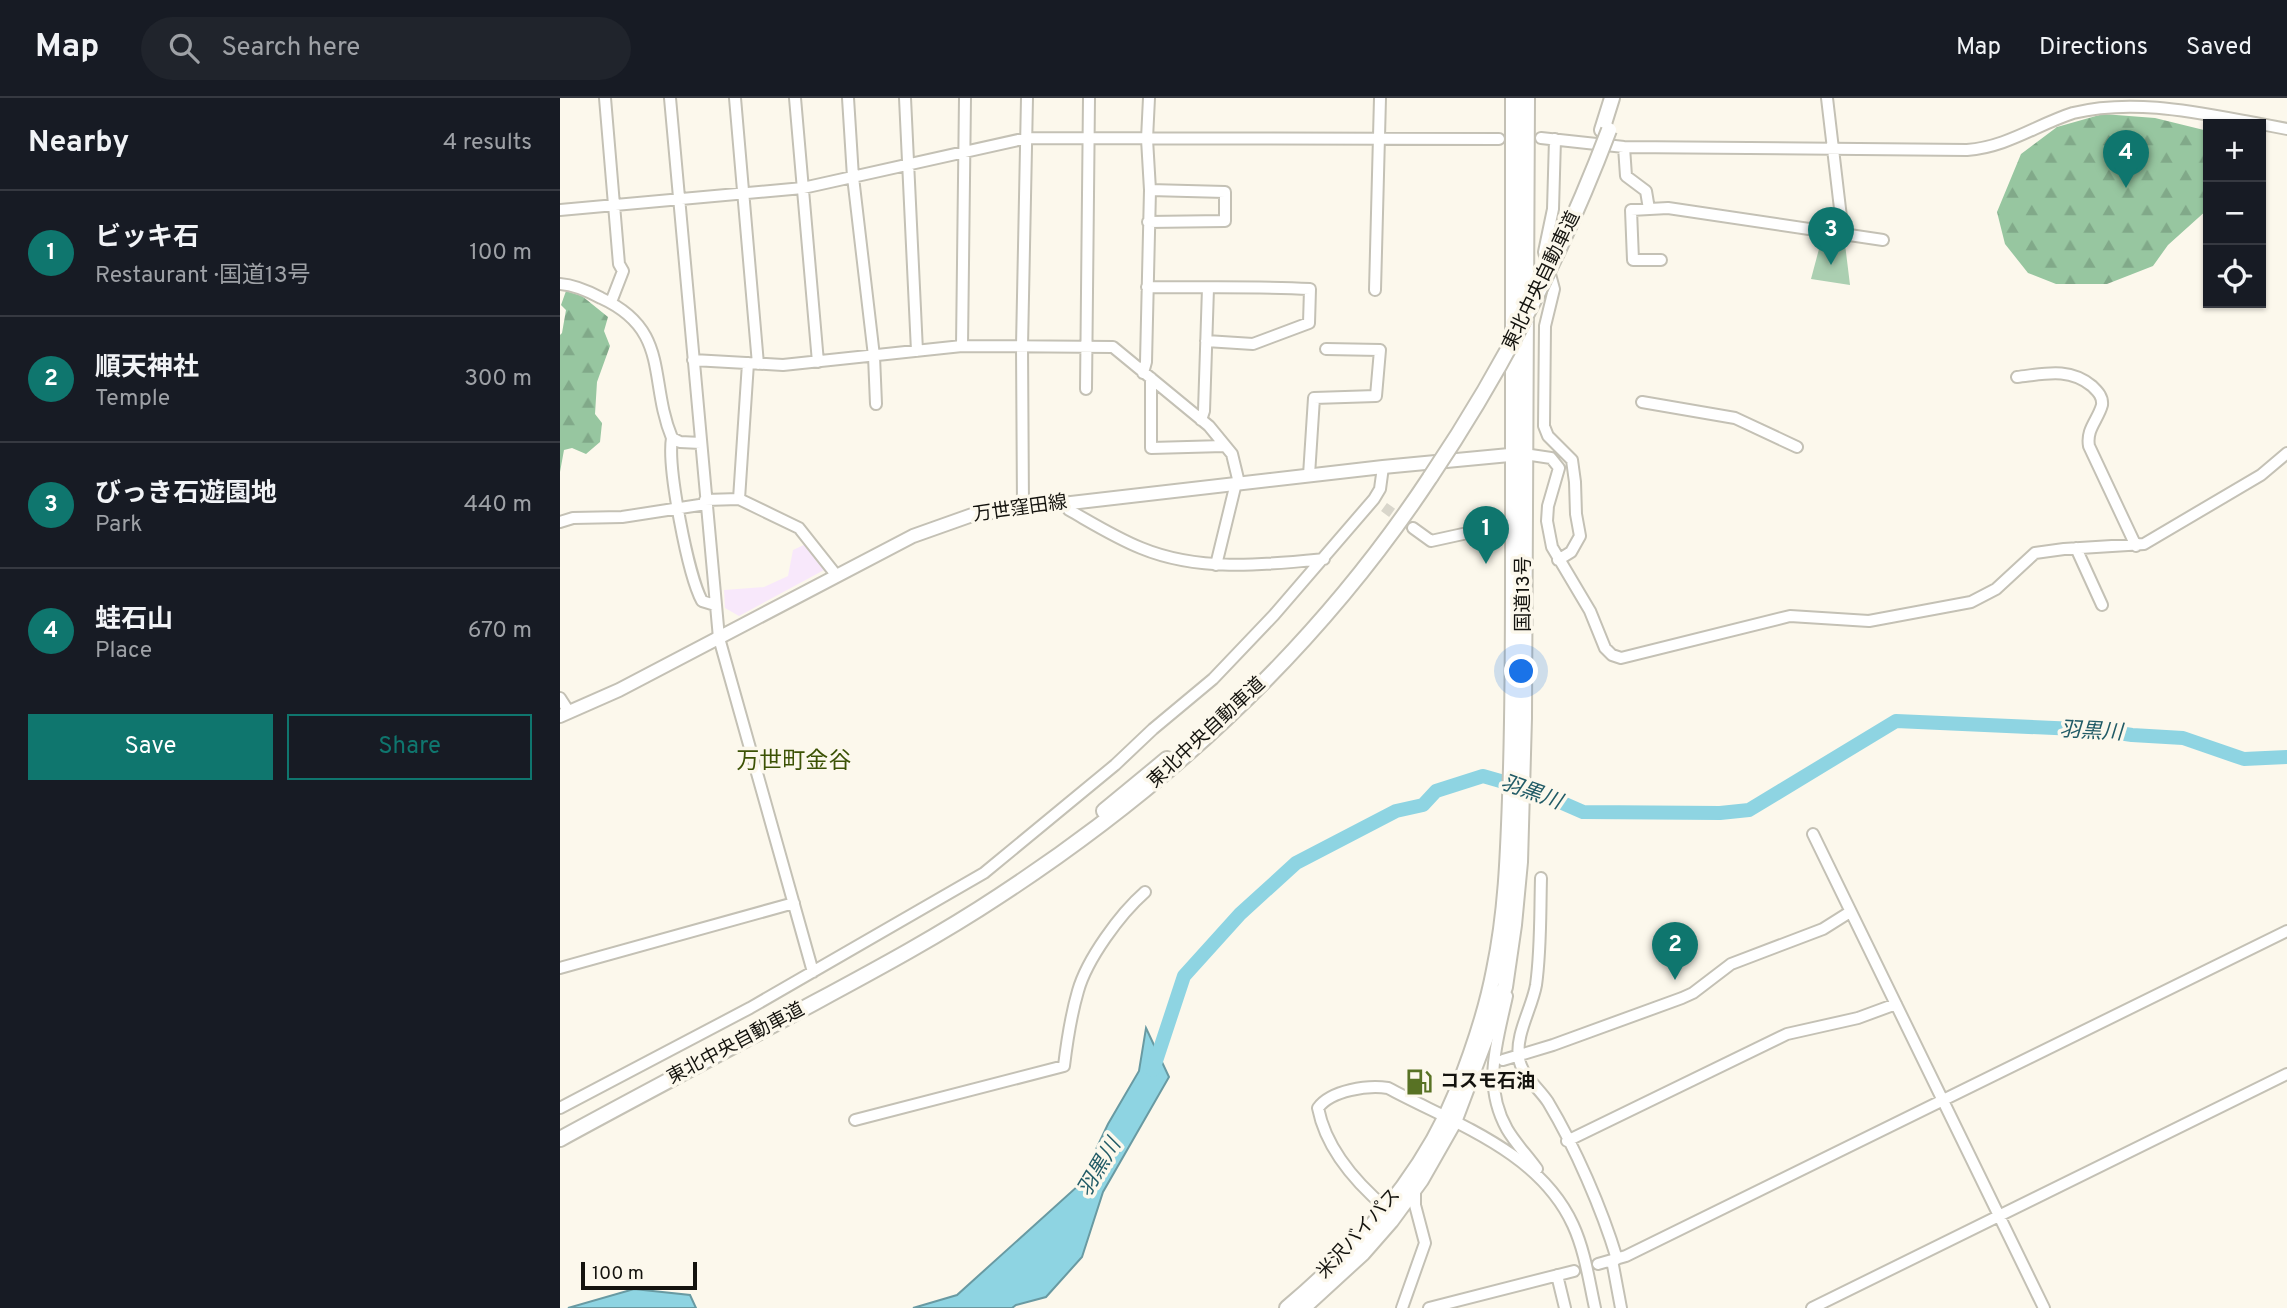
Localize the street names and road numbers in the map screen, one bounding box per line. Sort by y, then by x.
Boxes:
street label: 東北中央自動車道 [1498,207,1586,355]
street label: 万世窪田線 [971,491,1069,527]
street label: 国道13号 [1512,556,1536,632]
street label: 東北中央自動車道 [1143,672,1271,794]
street label: 東北中央自動車道 [663,998,809,1090]
street label: 米沢バイパス [1312,1184,1406,1284]

